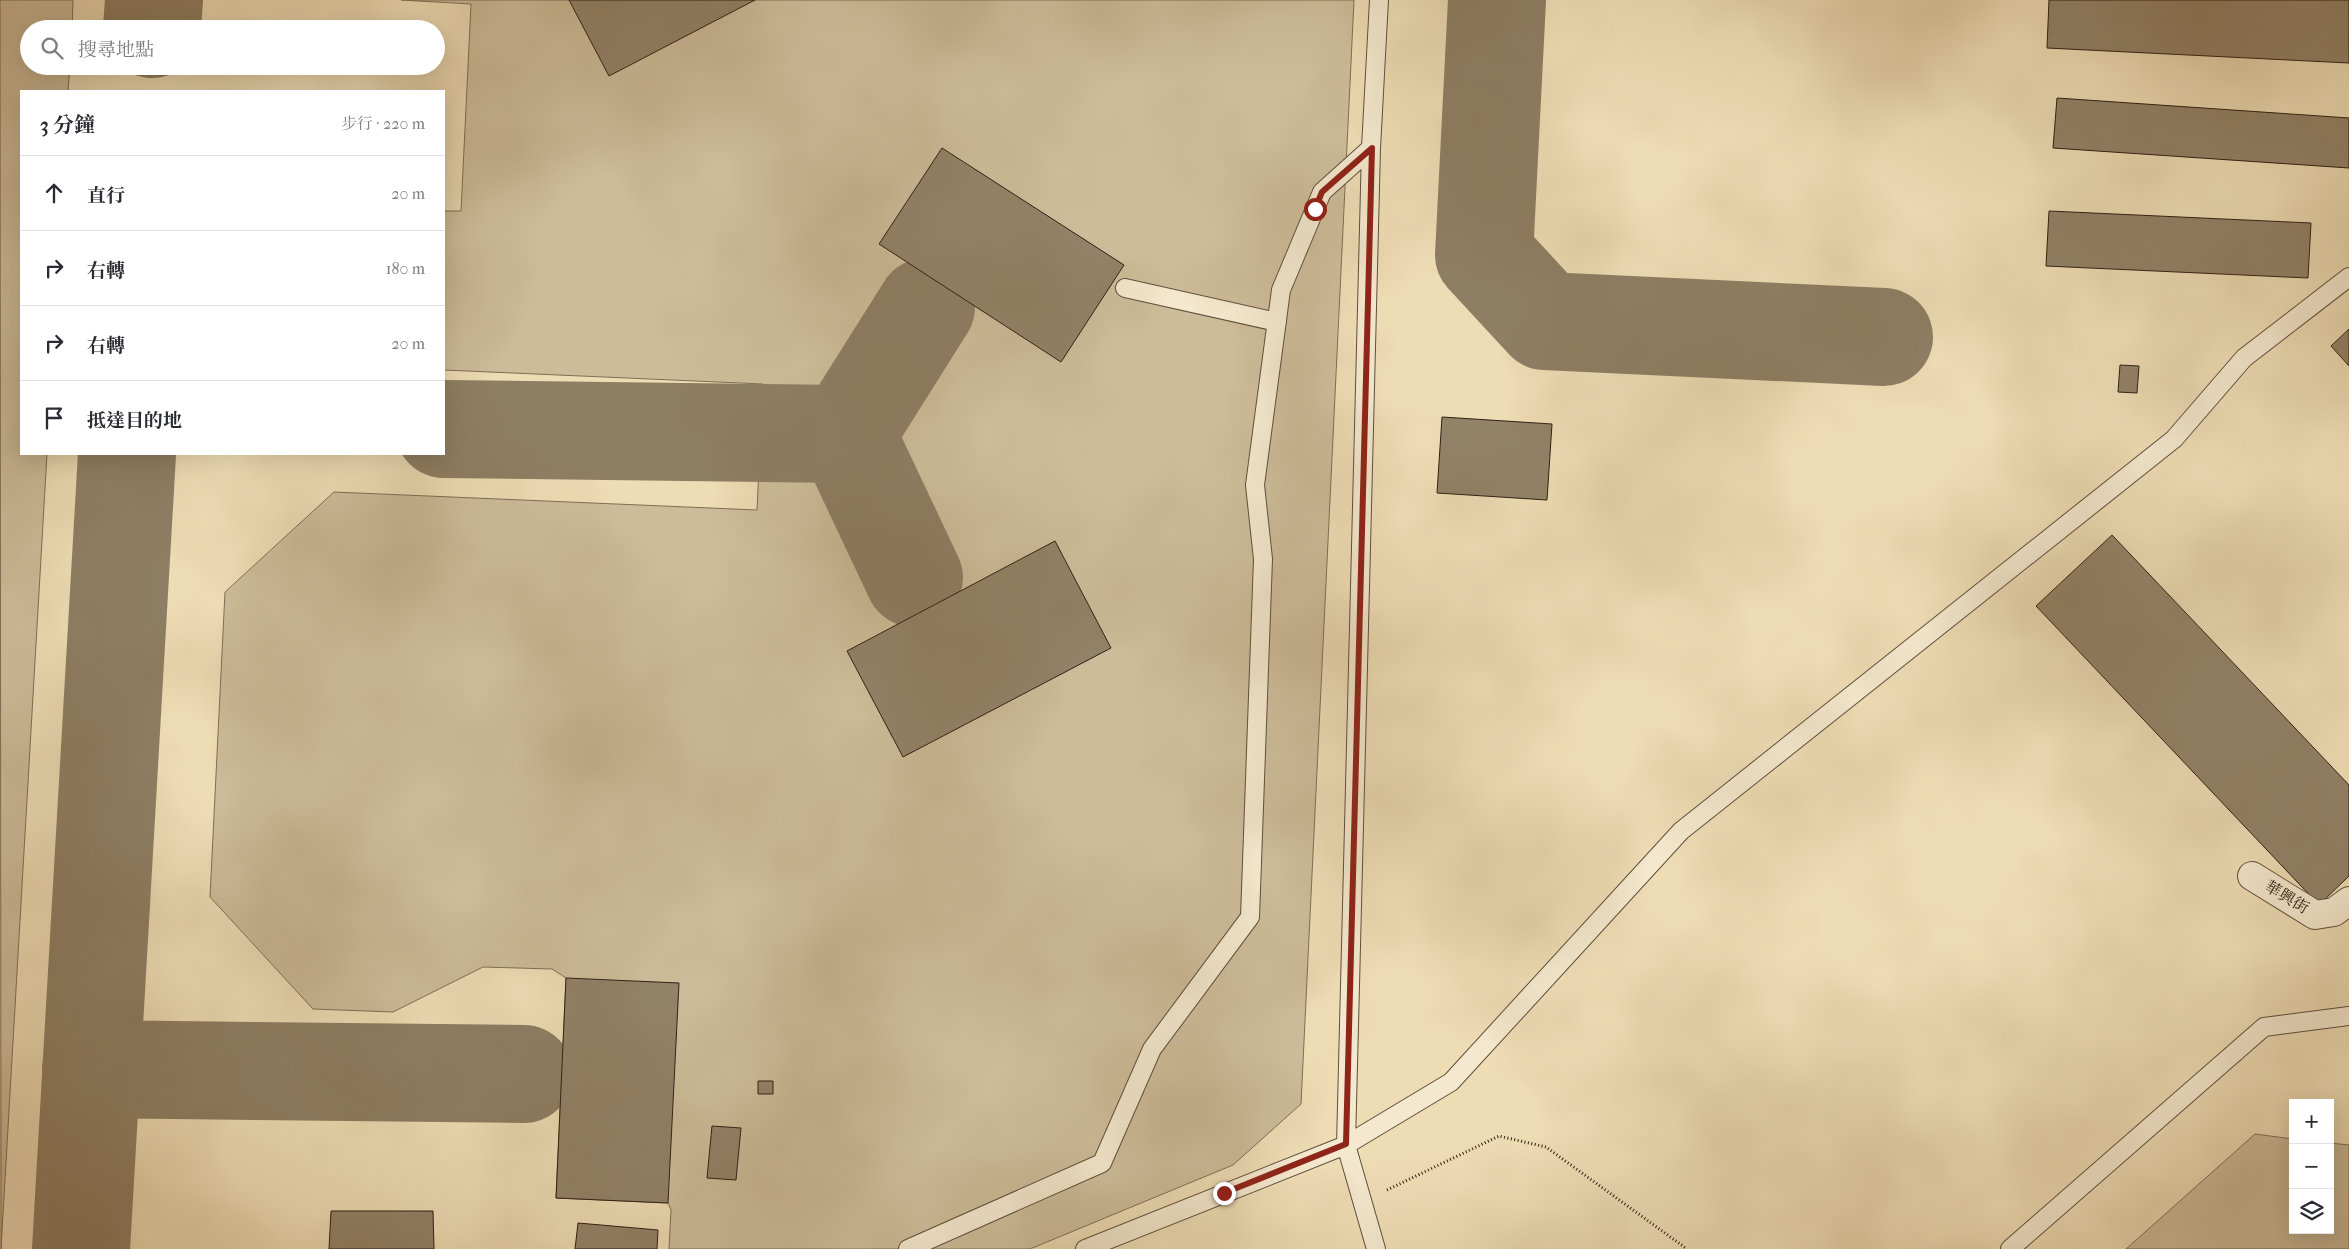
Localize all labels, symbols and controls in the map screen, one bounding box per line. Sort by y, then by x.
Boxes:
search box [20,20,445,75]
icon: search [38,34,66,62]
text: 搜尋地點 [78,39,154,61]
text: 3 分鐘 [40,113,95,137]
text: 步行 · 220 m [341,114,425,133]
icon: ahead [40,179,68,207]
text: 20 m [391,184,425,203]
text: 直行 [87,185,125,207]
route start [1304,198,1327,221]
icon: right [40,254,68,282]
text: 180 m [386,259,425,278]
text: 右轉 [87,260,125,282]
icon: right [40,329,68,357]
text: 20 m [391,334,425,353]
text: 右轉 [87,335,125,357]
icon: arrive [40,404,68,432]
text: 抵達目的地 [87,410,182,432]
street label: 華興街 [2262,876,2312,918]
map controls [2289,1099,2334,1234]
button: + [2289,1099,2334,1144]
button: − [2289,1144,2334,1189]
route end [1213,1182,1236,1205]
button: layers [2289,1189,2334,1234]

